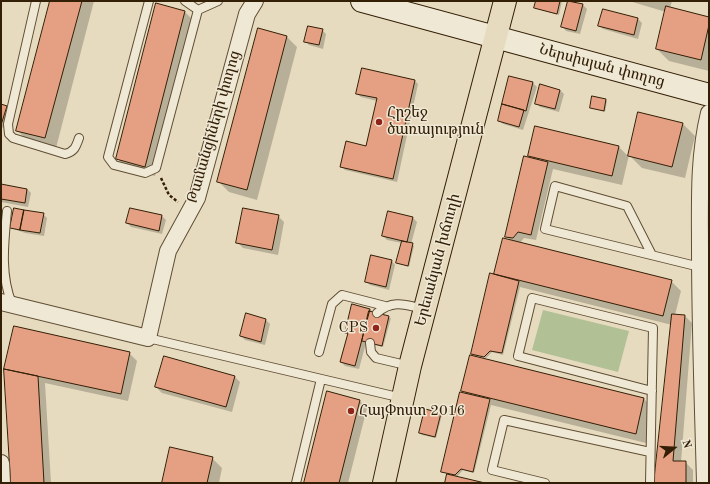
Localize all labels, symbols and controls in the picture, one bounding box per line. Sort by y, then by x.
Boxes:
street label: Ներսիսյան փողոց [537,41,667,91]
street label: Թամանցիների փողոց [184,49,244,205]
place label: Հրշեջ ծառայություն [387,104,484,139]
marker: Հրշեջ ծառայություն [374,117,384,127]
street label: Երեւանյան խճուղի [412,192,464,328]
place label: CPS [338,319,368,337]
marker: CPS [371,323,381,333]
place label: ՀայՓոստ 2016 [359,402,465,420]
marker: ՀայՓոստ 2016 [346,406,356,416]
north arrow [654,428,694,468]
text: N [679,438,692,450]

